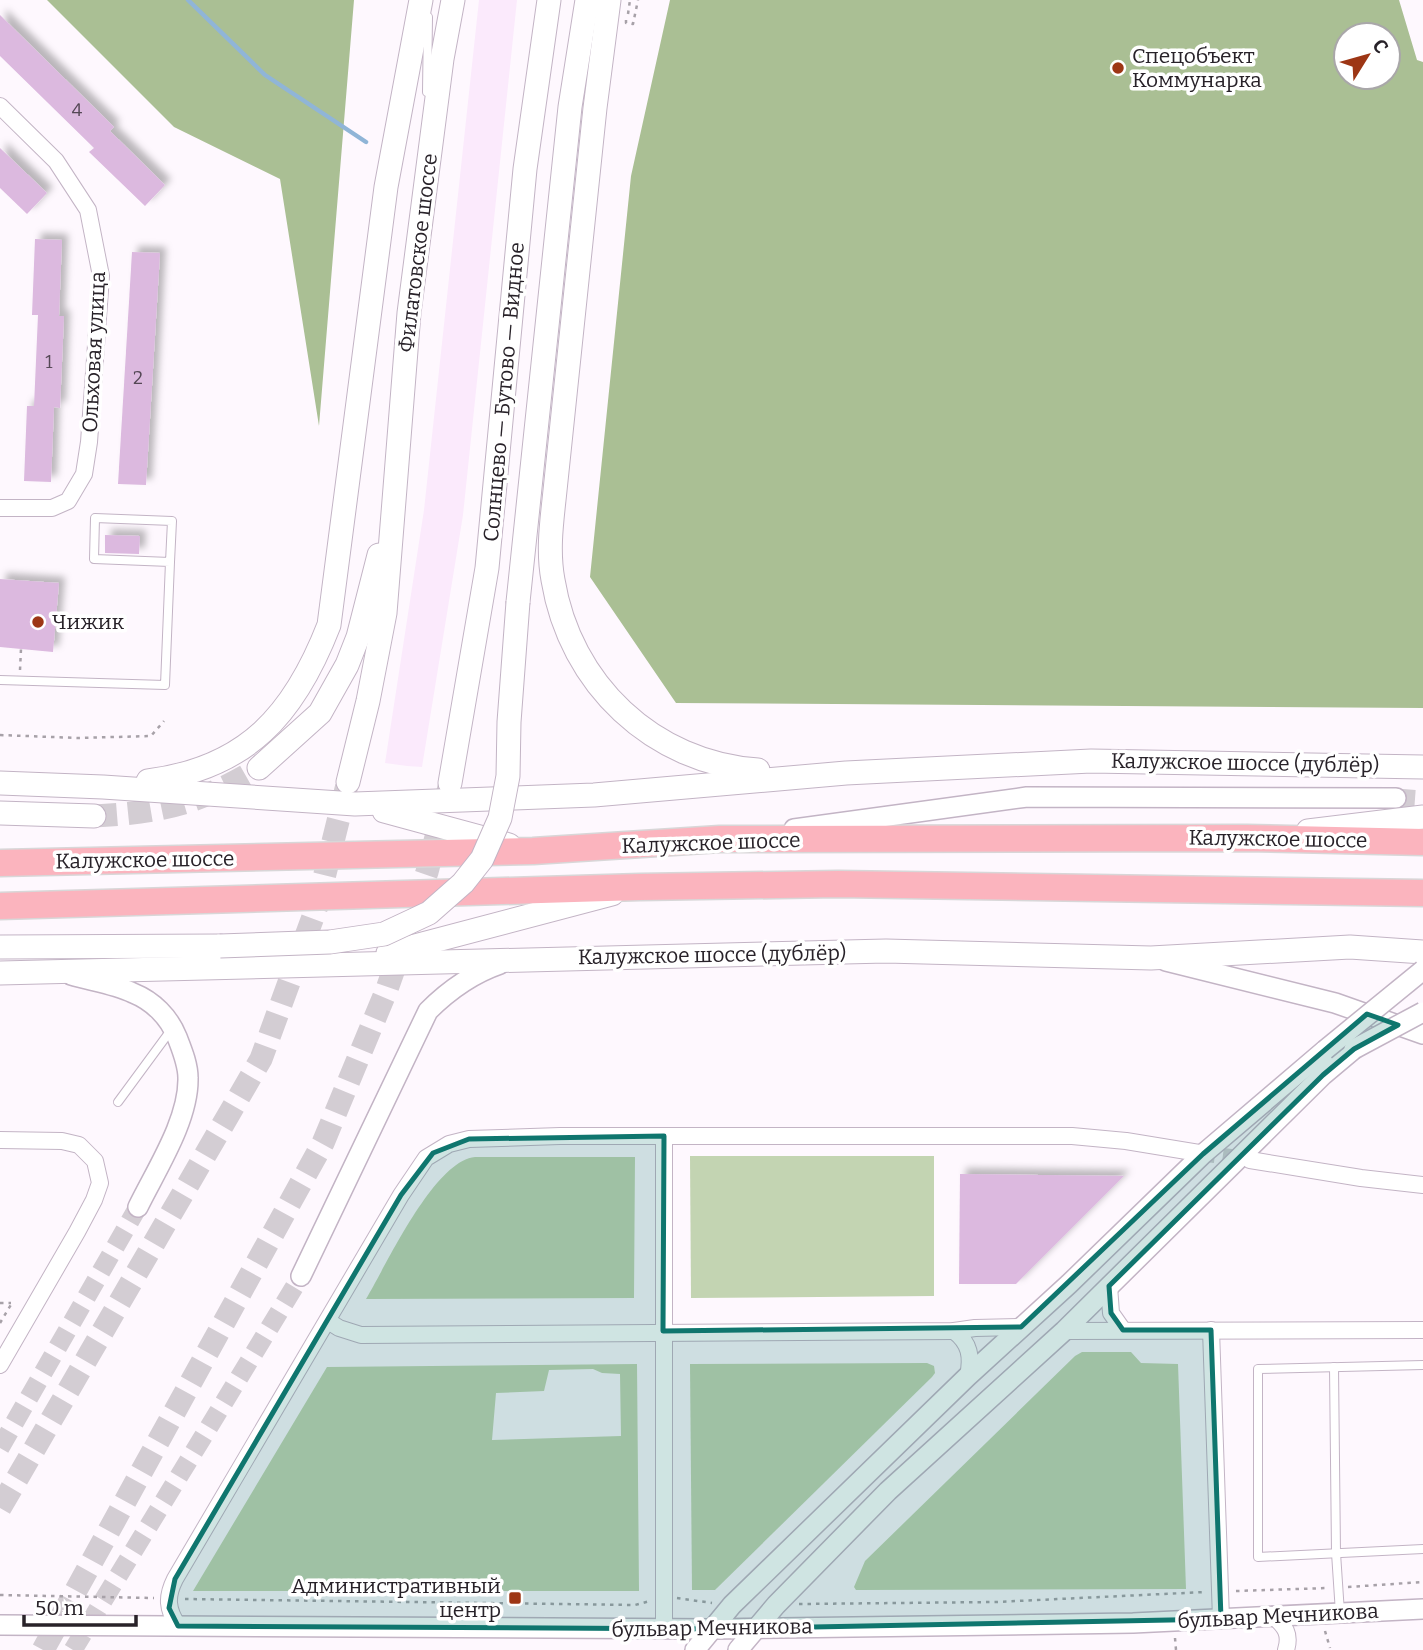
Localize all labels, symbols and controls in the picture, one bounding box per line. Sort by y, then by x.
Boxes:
north arrow [1332,21,1402,91]
text: С [1367,34,1393,58]
place label: Спецобъект Коммунарка [1132,43,1262,93]
marker: Спецобъект Коммунарка [1110,60,1126,76]
house number: 4 [72,99,83,121]
street label: Филатовское шоссе [393,152,443,354]
street label: Солнцево — Бутово — Видное [478,241,530,543]
street label: Ольховая улица [77,270,111,433]
house number: 1 [45,351,53,373]
house number: 2 [133,367,143,389]
place label: Чижик [52,609,125,635]
marker: Чижик [30,614,46,630]
street label: Калужское шоссе (дублёр) [1111,748,1379,778]
street label: Калужское шоссе [1188,824,1368,854]
street label: Калужское шоссе [621,827,801,859]
street label: Калужское шоссе [55,845,235,875]
street label: Калужское шоссе (дублёр) [578,940,846,970]
place label: Административный центр [291,1573,501,1623]
scale bar [24,1584,136,1628]
marker: Административный центр [507,1590,523,1606]
text: 50 m [35,1595,84,1621]
street label: бульвар Мечникова [1177,1598,1380,1634]
street label: бульвар Мечникова [611,1613,813,1643]

